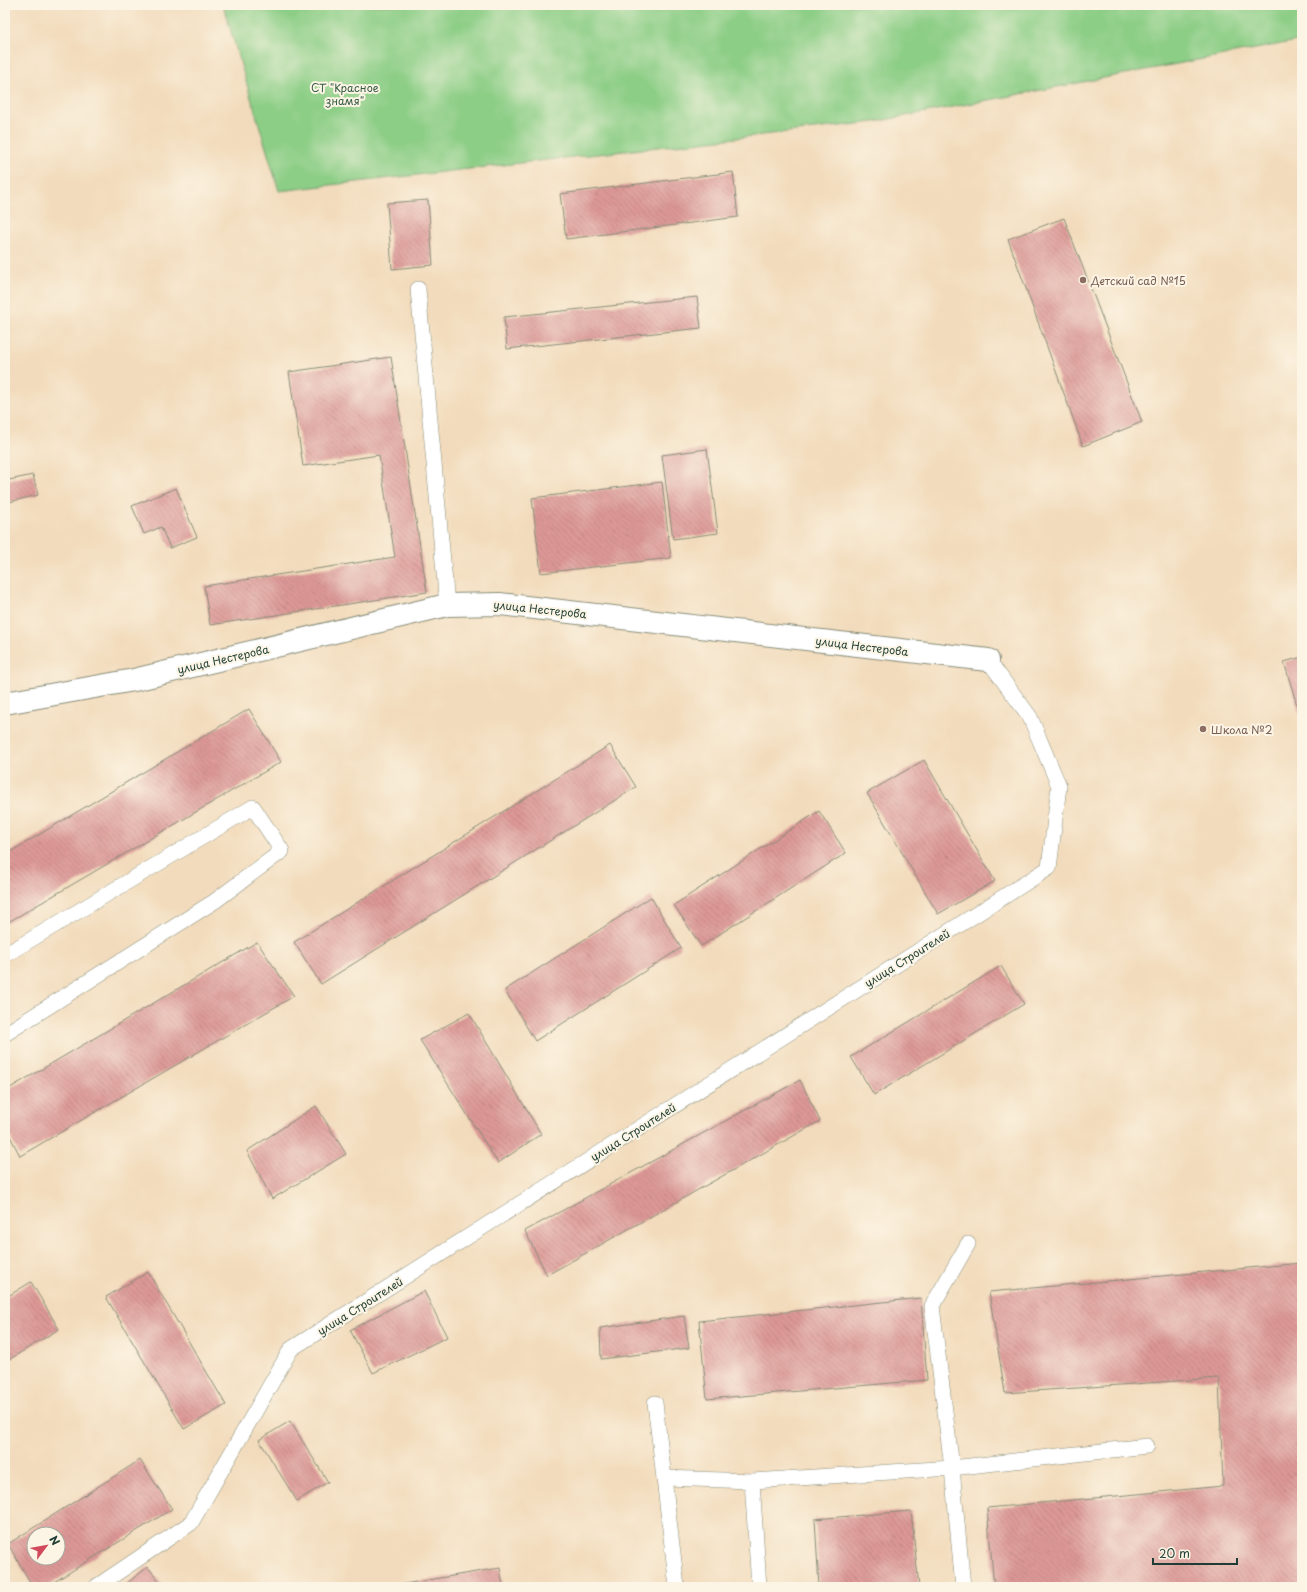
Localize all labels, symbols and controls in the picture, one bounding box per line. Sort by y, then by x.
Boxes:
park label: СТ "Красное знамя" [311,79,379,109]
place label: Детский сад №15 [1090,272,1186,289]
marker: Детский сад №15 [1078,275,1088,285]
street label: улица Нестерова [493,596,588,622]
street label: улица Нестерова [815,632,910,660]
street label: улица Нестерова [175,640,271,678]
place label: Школа №2 [1211,721,1273,738]
marker: Школа №2 [1198,724,1208,734]
street label: улица Строителей [861,925,953,991]
street label: улица Строителей [587,1099,679,1165]
street label: улица Строителей [314,1273,406,1339]
north arrow [26,1526,66,1566]
text: N [45,1532,65,1549]
scale bar [1153,1540,1237,1566]
text: 20 m [1159,1544,1190,1562]

